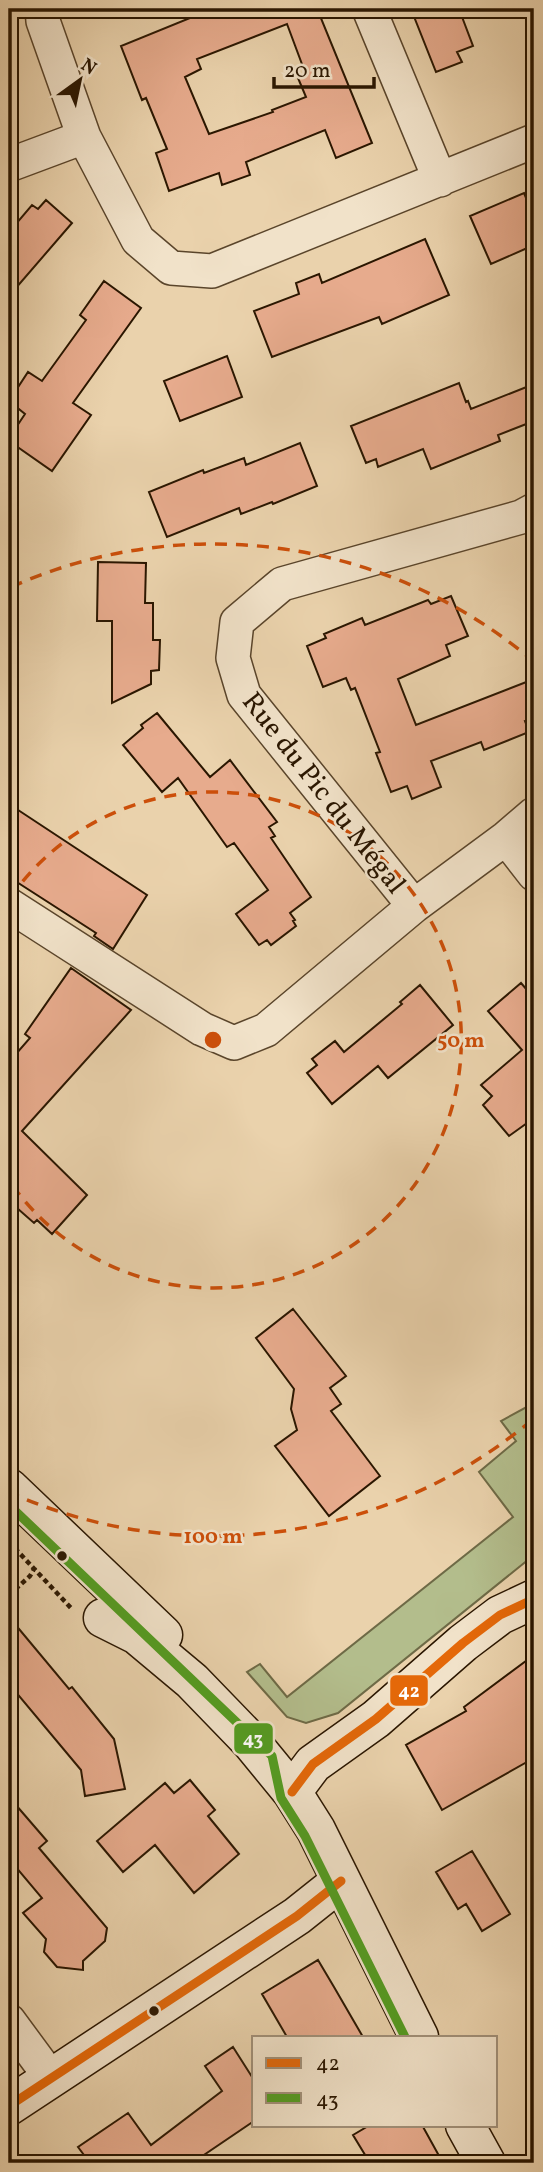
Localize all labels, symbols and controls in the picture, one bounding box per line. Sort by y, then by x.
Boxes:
north arrow [46,46,116,116]
scale bar [274,46,373,90]
text: N [75,53,101,82]
text: 20 m [284,57,330,86]
street label: Rue du Pic du Mégal [232,684,414,903]
text: 50 m [437,1027,485,1056]
centre of rings [201,1028,225,1052]
text: 100 m [183,1523,243,1552]
unlabelled marker [55,1549,69,1563]
line badge: 42 [389,1674,429,1707]
text: 42 [398,1679,420,1705]
line badge: 43 [233,1722,274,1755]
text: 43 [243,1727,263,1753]
unlabelled marker [147,2004,161,2018]
legend [252,2036,498,2126]
text: 42 [316,2050,340,2079]
text: 43 [316,2086,338,2115]

